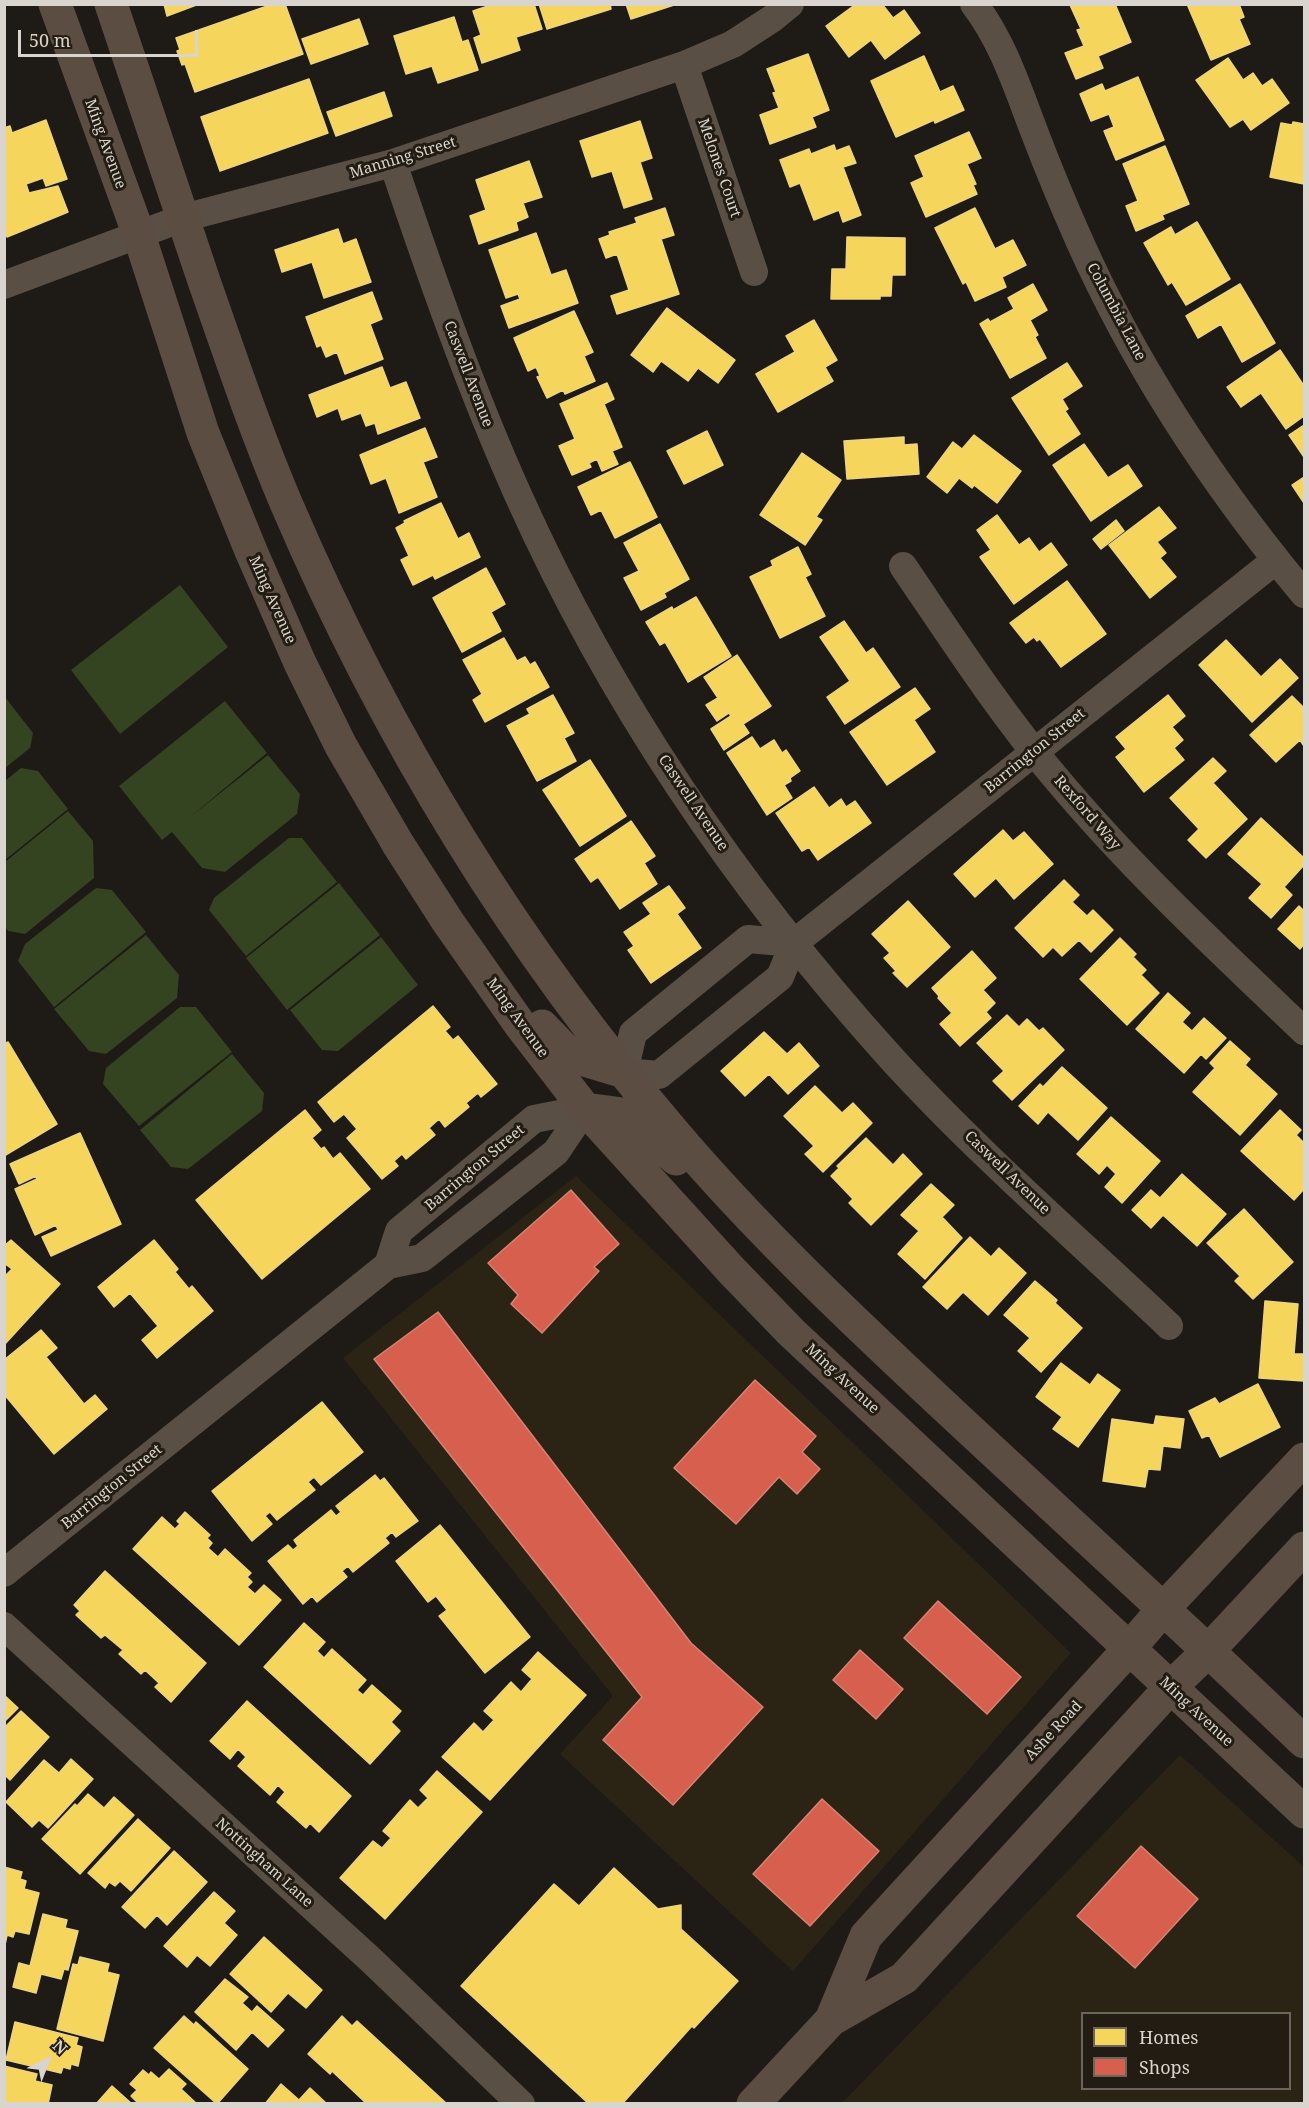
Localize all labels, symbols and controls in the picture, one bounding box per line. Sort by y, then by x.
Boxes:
scale bar [21,18,201,56]
text: 50 m [29,28,71,52]
street label: Ming Avenue [80,97,130,191]
street label: Melones Court [694,116,744,220]
street label: Manning Street [348,133,458,183]
street label: Columbia Lane [1083,260,1149,364]
street label: Caswell Avenue [439,318,497,430]
street label: Ming Avenue [245,553,299,647]
street label: Barrington Street [981,705,1089,797]
street label: Caswell Avenue [654,751,732,855]
street label: Rexford Way [1050,772,1124,854]
street label: Ming Avenue [482,975,552,1061]
street label: Barrington Street [422,1121,528,1215]
street label: Caswell Avenue [960,1128,1054,1218]
street label: Ming Avenue [801,1340,883,1418]
street label: Barrington Street [58,1441,166,1533]
street label: Ming Avenue [1155,1673,1237,1751]
street label: Ashe Road [1022,1697,1086,1765]
street label: Nottingham Lane [212,1815,316,1911]
legend [1081,2012,1291,2090]
text: Homes [1139,2025,1198,2049]
north arrow [18,2030,78,2090]
text: N [48,2034,72,2059]
text: Shops [1139,2055,1190,2079]

